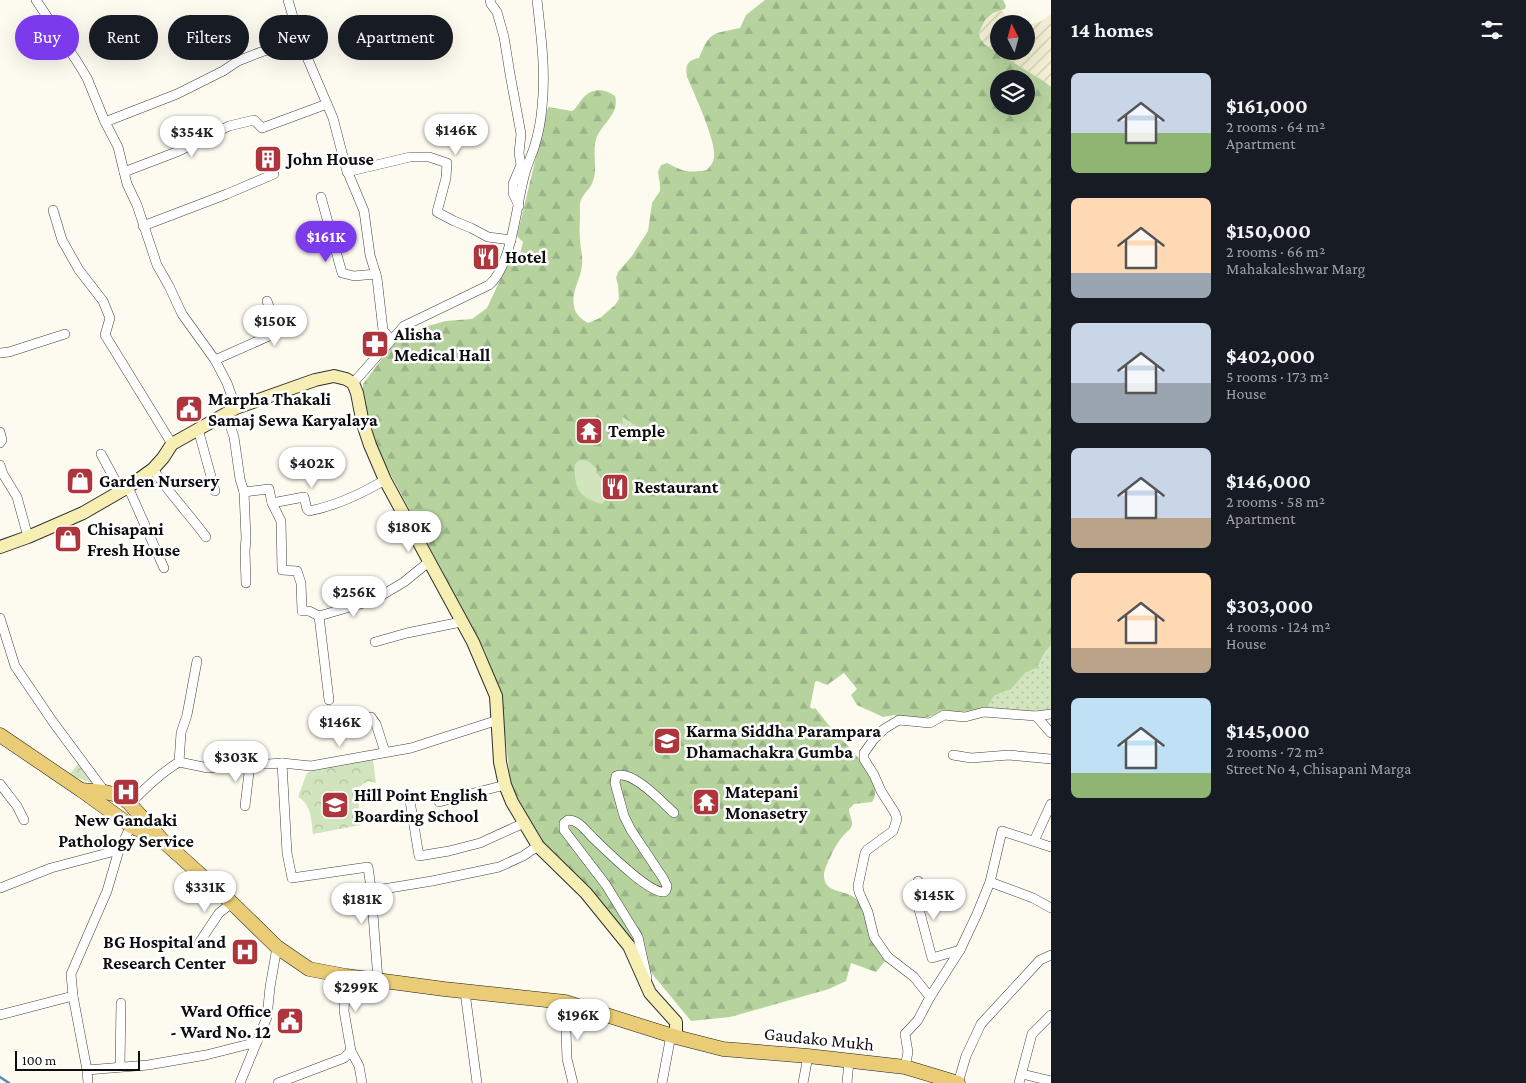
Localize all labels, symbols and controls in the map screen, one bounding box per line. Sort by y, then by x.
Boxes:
chip: Buy [15,15,79,60]
chip: Rent [89,15,158,60]
chip: Filters [168,15,249,60]
chip: New [259,15,328,60]
chip: Apartment [338,15,453,60]
north arrow [990,15,1035,60]
map controls [990,15,1035,115]
icon: filters [1478,16,1506,44]
text: 14 homes [1071,18,1153,42]
button: layers [990,70,1035,115]
icon: home [1111,93,1171,153]
text: $161,000 [1226,94,1308,118]
pin: $146K [421,114,491,156]
pin: $354K [157,116,227,158]
text: 2 rooms · 64 m² [1226,118,1325,135]
text: $146K [435,121,477,138]
text: $354K [171,123,213,140]
text: Apartment [1226,135,1296,152]
building icon: John House [253,144,283,174]
place label: John House [285,149,374,169]
icon: home [1111,218,1171,278]
text: $150,000 [1226,219,1311,243]
pin: $161K [291,220,361,263]
text: $161K [307,228,345,245]
restaurant icon: Hotel [471,242,501,272]
text: 2 rooms · 66 m² [1226,243,1325,260]
place label: Hotel [505,247,547,267]
text: Mahakaleshwar Marg [1226,260,1365,277]
pin: $150K [240,304,310,347]
text: $150K [254,312,296,329]
place label: Alisha Medical Hall [393,324,490,365]
pharmacy icon: Alisha Medical Hall [360,329,390,359]
icon: home [1111,343,1171,403]
text: $402,000 [1226,344,1315,368]
text: 5 rooms · 173 m² [1226,368,1329,385]
text: House [1226,385,1266,402]
place label: Marpha Thakali Samaj Sewa Karyalaya [208,389,378,431]
public building icon: Marpha Thakali Samaj Sewa Karyalaya [174,394,204,424]
temple icon: Temple [574,416,604,446]
place label: Temple [608,421,665,441]
pin: $402K [277,446,347,489]
text: $402K [290,454,334,471]
shop icon: Garden Nursery [65,466,95,496]
icon: home [1111,468,1171,528]
text: $146,000 [1226,469,1311,493]
place label: Garden Nursery [99,471,220,491]
restaurant icon: Restaurant [600,472,630,502]
place label: Restaurant [634,477,719,497]
text: 2 rooms · 58 m² [1226,493,1325,510]
pin: $180K [374,510,444,553]
text: Apartment [1226,510,1296,527]
text: $180K [387,518,431,535]
place label: Chisapani Fresh House [87,519,180,560]
shop icon: Chisapani Fresh House [53,524,83,554]
pin: $256K [319,576,389,618]
text: $256K [333,583,375,600]
icon: home [1111,593,1171,653]
text: $303,000 [1226,594,1313,618]
text: 4 rooms · 124 m² [1226,618,1331,635]
text: House [1226,635,1266,652]
pin: $146K [305,706,375,748]
text: $146K [319,713,361,730]
icon: home [1111,718,1171,778]
text: $145,000 [1226,719,1310,743]
place label: Karma Siddha Parampara Dhamachakra Gumba [686,721,881,762]
school or university icon: Karma Siddha Parampara Dhamachakra Gumba [652,726,682,756]
pin: $303K [201,740,271,783]
text: 2 rooms · 72 m² [1226,743,1324,760]
text: $303K [214,748,258,765]
text: Street No 4, Chisapani Marga [1226,760,1411,777]
hospital icon: New Gandaki Pathology Service [111,777,141,807]
place label: Matepani Monasetry [725,782,808,823]
place label: Hill Point English Boarding School [354,785,488,826]
temple icon: Matepani Monasetry [691,787,721,817]
school or university icon: Hill Point English Boarding School [320,790,350,820]
place label: New Gandaki Pathology Service [58,810,194,851]
pin: $331K [170,870,240,913]
text: $331K [185,878,225,895]
pin: $145K [899,878,969,921]
pin: $181K [327,882,397,925]
text: $145K [914,886,954,903]
text: $181K [342,890,382,907]
place label: BG Hospital and Research Center [103,932,226,973]
hospital icon: BG Hospital and Research Center [230,937,260,967]
pin: $299K [321,970,391,1013]
text: $299K [334,978,378,995]
pin: $196K [543,998,613,1041]
place label: Ward Office - Ward No. 12 [170,1001,271,1042]
public building icon: Ward Office - Ward No. 12 [275,1006,305,1036]
text: $196K [557,1006,599,1023]
street label: Gaudako Mukh [763,1023,875,1055]
scale bar [15,1048,140,1071]
text: 100 m [22,1052,56,1068]

